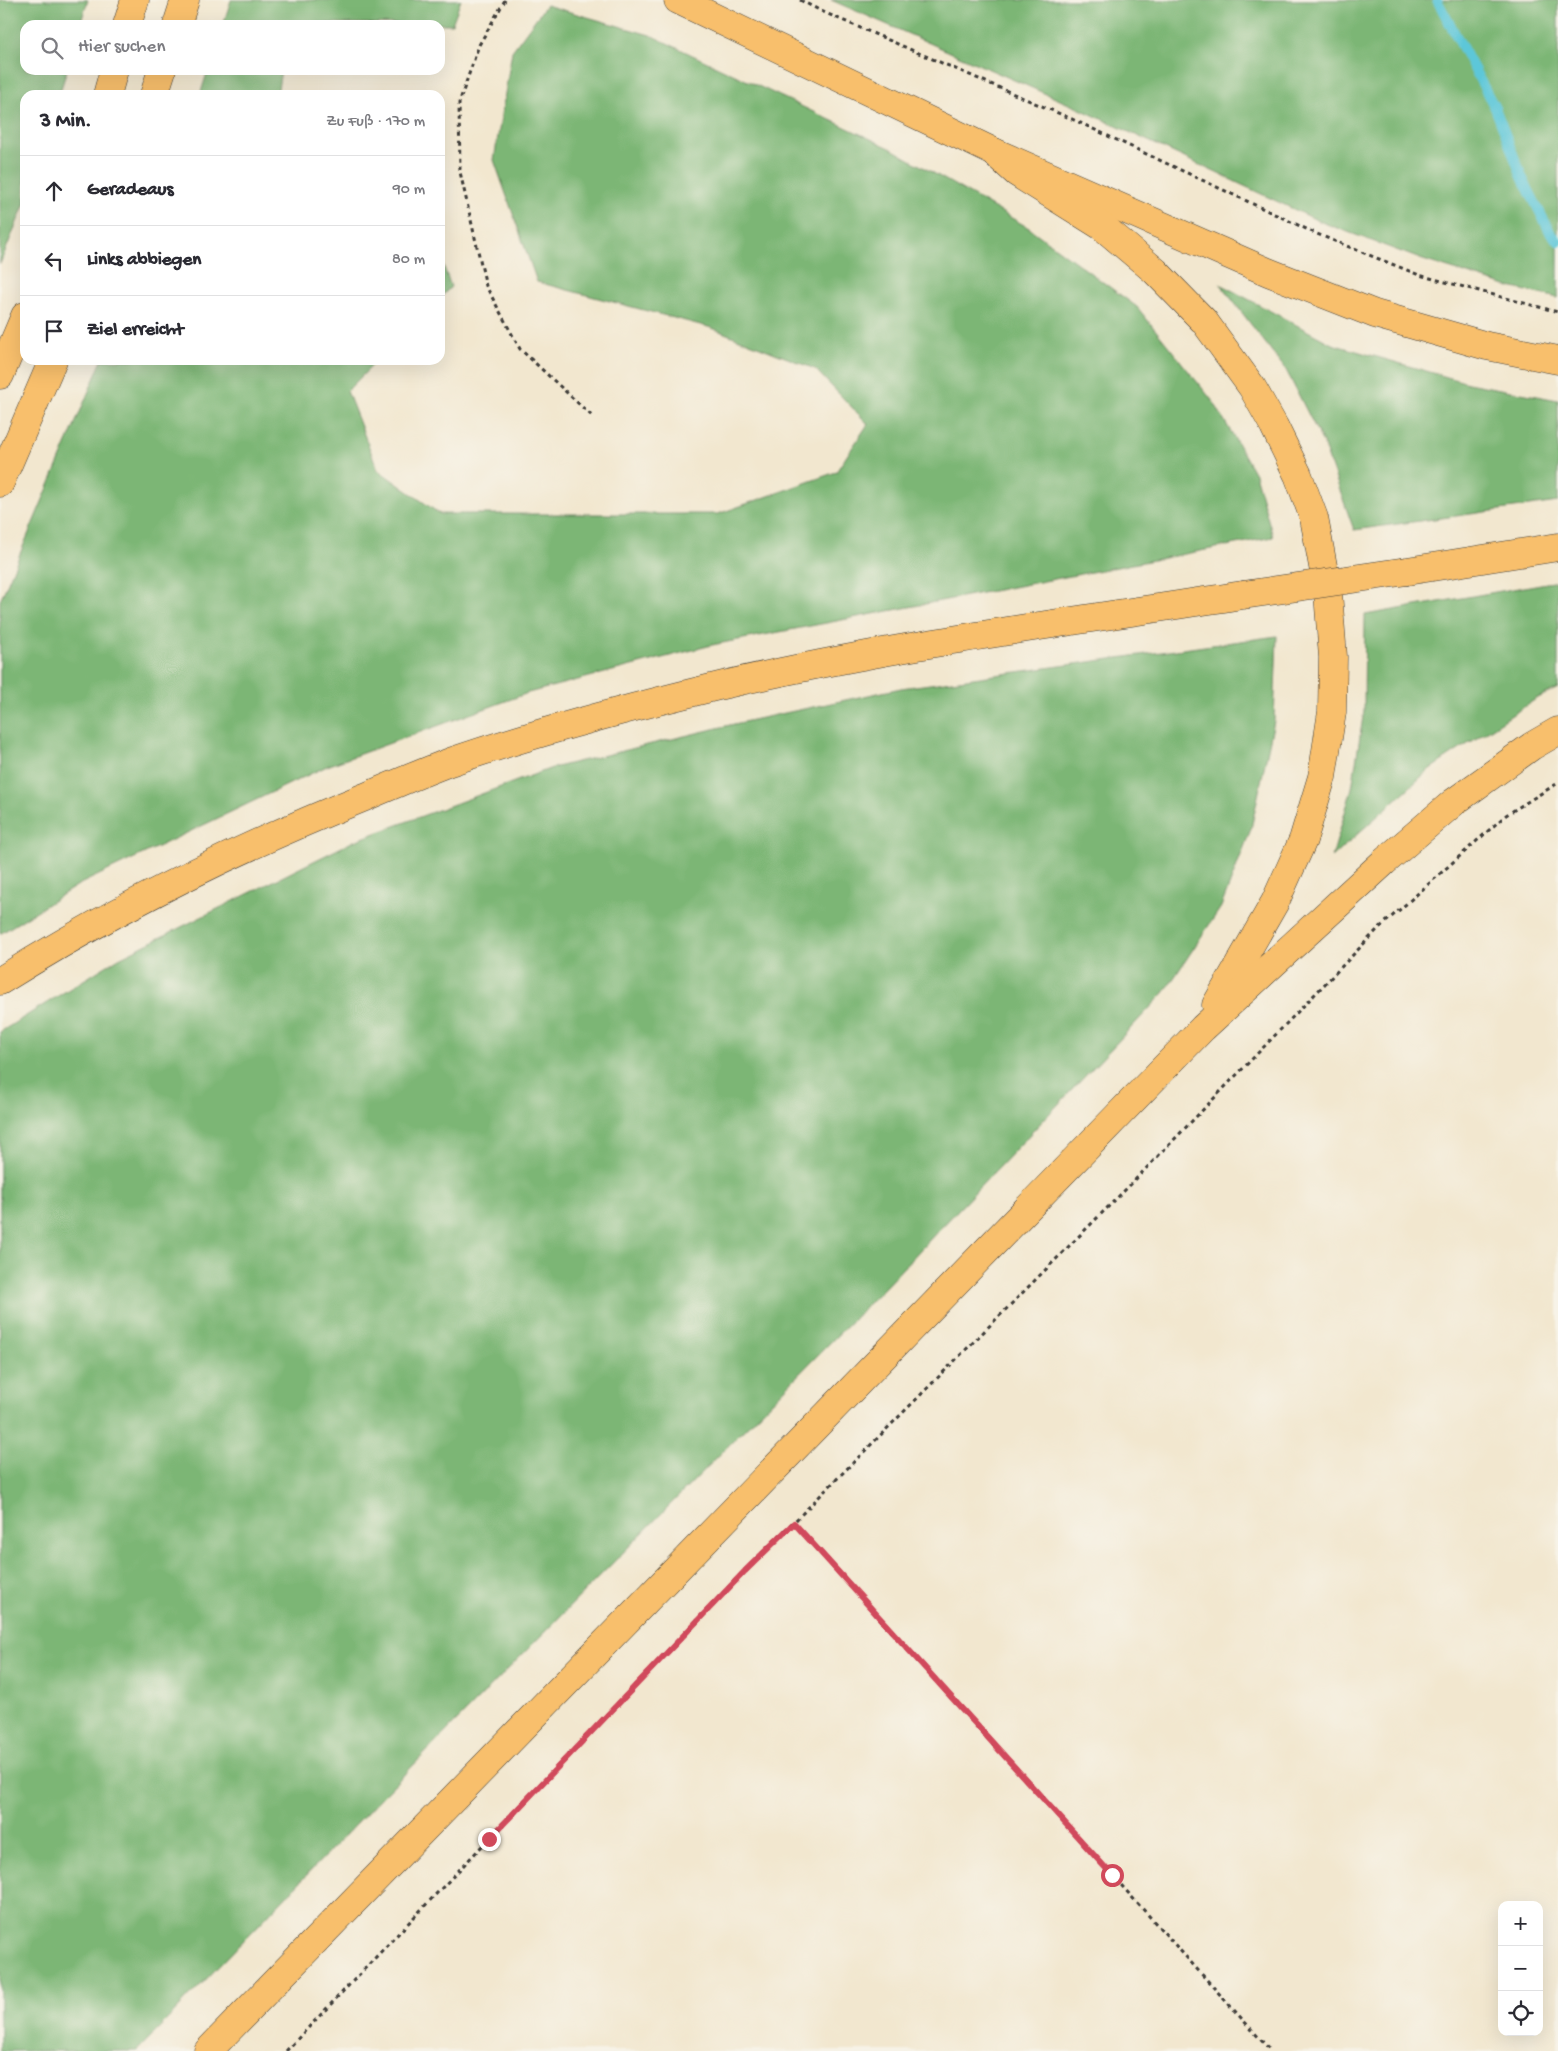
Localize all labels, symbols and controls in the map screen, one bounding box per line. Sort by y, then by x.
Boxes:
search box [20,20,445,75]
icon: search [38,34,66,62]
text: Hier suchen [78,36,165,59]
text: 3 Min. [40,110,92,135]
text: Zu Fuß · 170 m [326,113,425,132]
icon: ahead [40,177,68,205]
text: Geradeaus [87,179,173,202]
text: 90 m [393,181,425,200]
icon: left [40,247,68,275]
text: Links abbiegen [87,249,201,272]
text: 80 m [392,251,425,270]
icon: arrive [40,317,68,345]
text: Ziel erreicht [87,319,184,342]
route end [478,1828,501,1851]
route start [1101,1864,1124,1887]
map controls [1498,1901,1543,2036]
button: + [1498,1901,1543,1946]
button: − [1498,1946,1543,1991]
button: locate [1498,1991,1543,2036]

